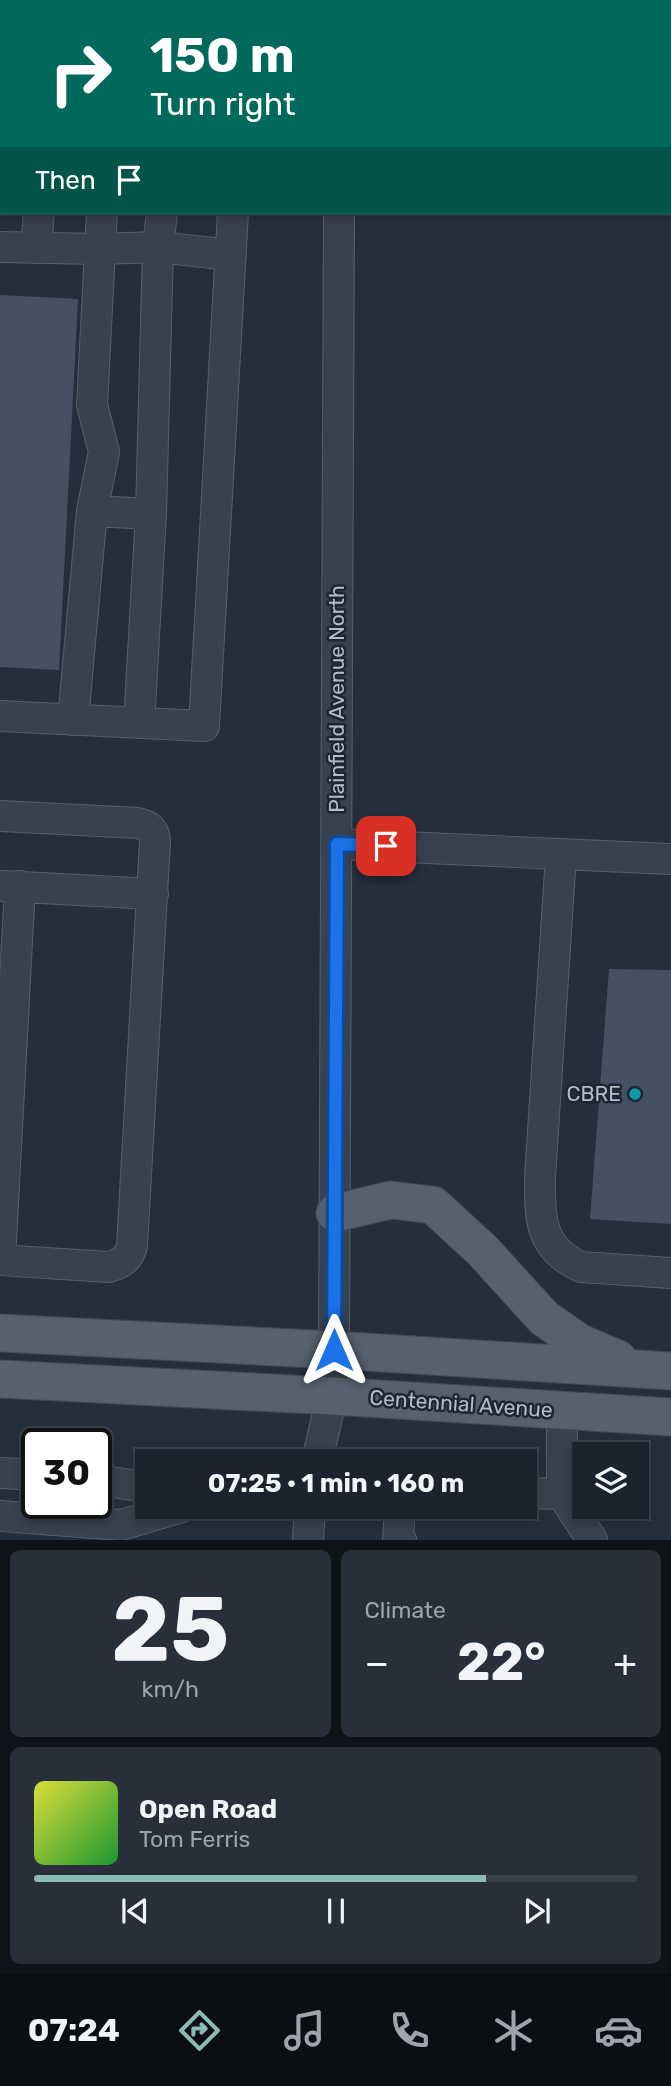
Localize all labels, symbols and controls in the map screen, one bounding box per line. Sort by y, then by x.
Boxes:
text: 150 m [150,26,295,84]
icon: right [35,28,126,119]
text: Turn right [150,85,295,123]
icon: arrive [110,161,148,199]
text: Then [35,165,96,196]
street label: Plainfield Avenue North [324,585,349,813]
pin [356,816,416,876]
icon: arrive [367,827,405,865]
place label: CBRE [567,1081,621,1106]
marker: CBRE [627,1086,643,1102]
position arrow [297,1313,371,1387]
street label: Centennial Avenue [369,1385,554,1422]
speed limit sign: 30 [21,1428,112,1519]
map controls [572,1442,649,1519]
button: layers [572,1442,649,1519]
text: 07:25 · 1 min · 160 m [208,1468,464,1499]
text: 25 [111,1575,229,1683]
text: Climate [365,1596,446,1624]
text: 22° [457,1631,546,1693]
text: − [365,1640,389,1686]
text: + [613,1640,637,1686]
text: km/h [142,1675,199,1703]
text: Open Road [139,1794,277,1825]
text: Tom Ferris [139,1825,250,1853]
icon: previous [116,1892,154,1930]
icon: pause [317,1892,355,1930]
icon: next [518,1892,556,1930]
icon: directions [175,2006,224,2055]
icon: music [280,2006,329,2055]
icon: phone [385,2006,434,2055]
icon: climate [489,2006,538,2055]
icon: car [594,2006,643,2055]
text: 07:24 [28,2011,120,2049]

